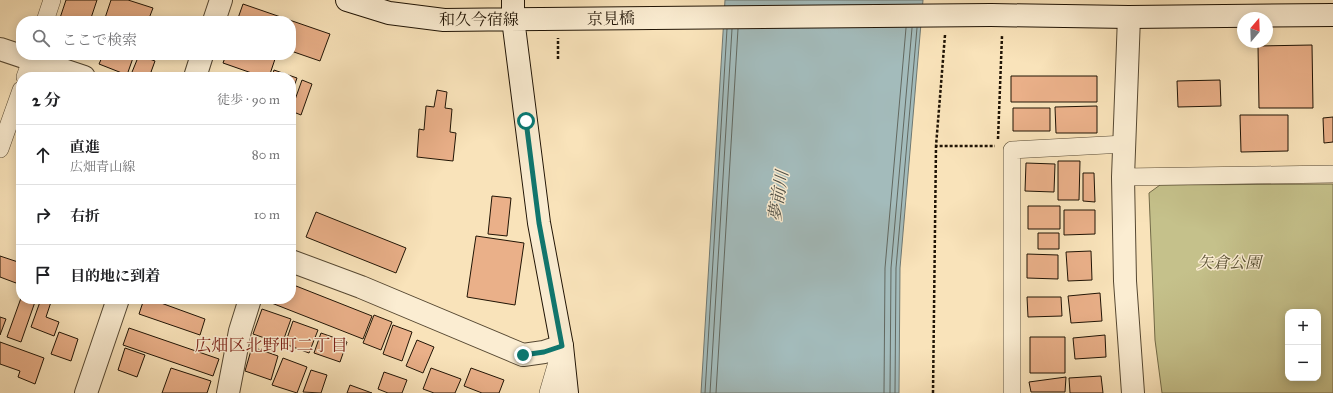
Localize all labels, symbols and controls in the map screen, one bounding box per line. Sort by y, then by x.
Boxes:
street label: 京見橋 [587,9,635,28]
street label: 和久今宿線 [439,10,519,29]
north arrow [1237,12,1273,48]
search box [16,16,296,60]
icon: search [30,27,52,49]
text: ここで検索 [62,31,137,49]
text: 2 分 [32,90,61,111]
text: 徒歩 · 90 m [217,92,280,108]
route start [517,112,535,130]
text: 直進 [70,138,100,156]
icon: ahead [32,144,54,166]
text: 80 m [252,147,280,163]
text: 広畑青山線 [70,159,135,175]
water label: 夢前川 [764,167,793,223]
icon: right [32,204,54,226]
text: 右折 [70,207,100,225]
text: 10 m [254,207,280,223]
park label: 矢倉公園 [1197,253,1264,272]
icon: arrive [32,264,54,286]
text: 目的地に到着 [70,267,160,285]
map controls [1285,309,1321,381]
button: + [1285,309,1321,345]
district label: 広畑区北野町二丁目 [195,335,348,356]
button: − [1285,345,1321,381]
route end [514,346,532,364]

